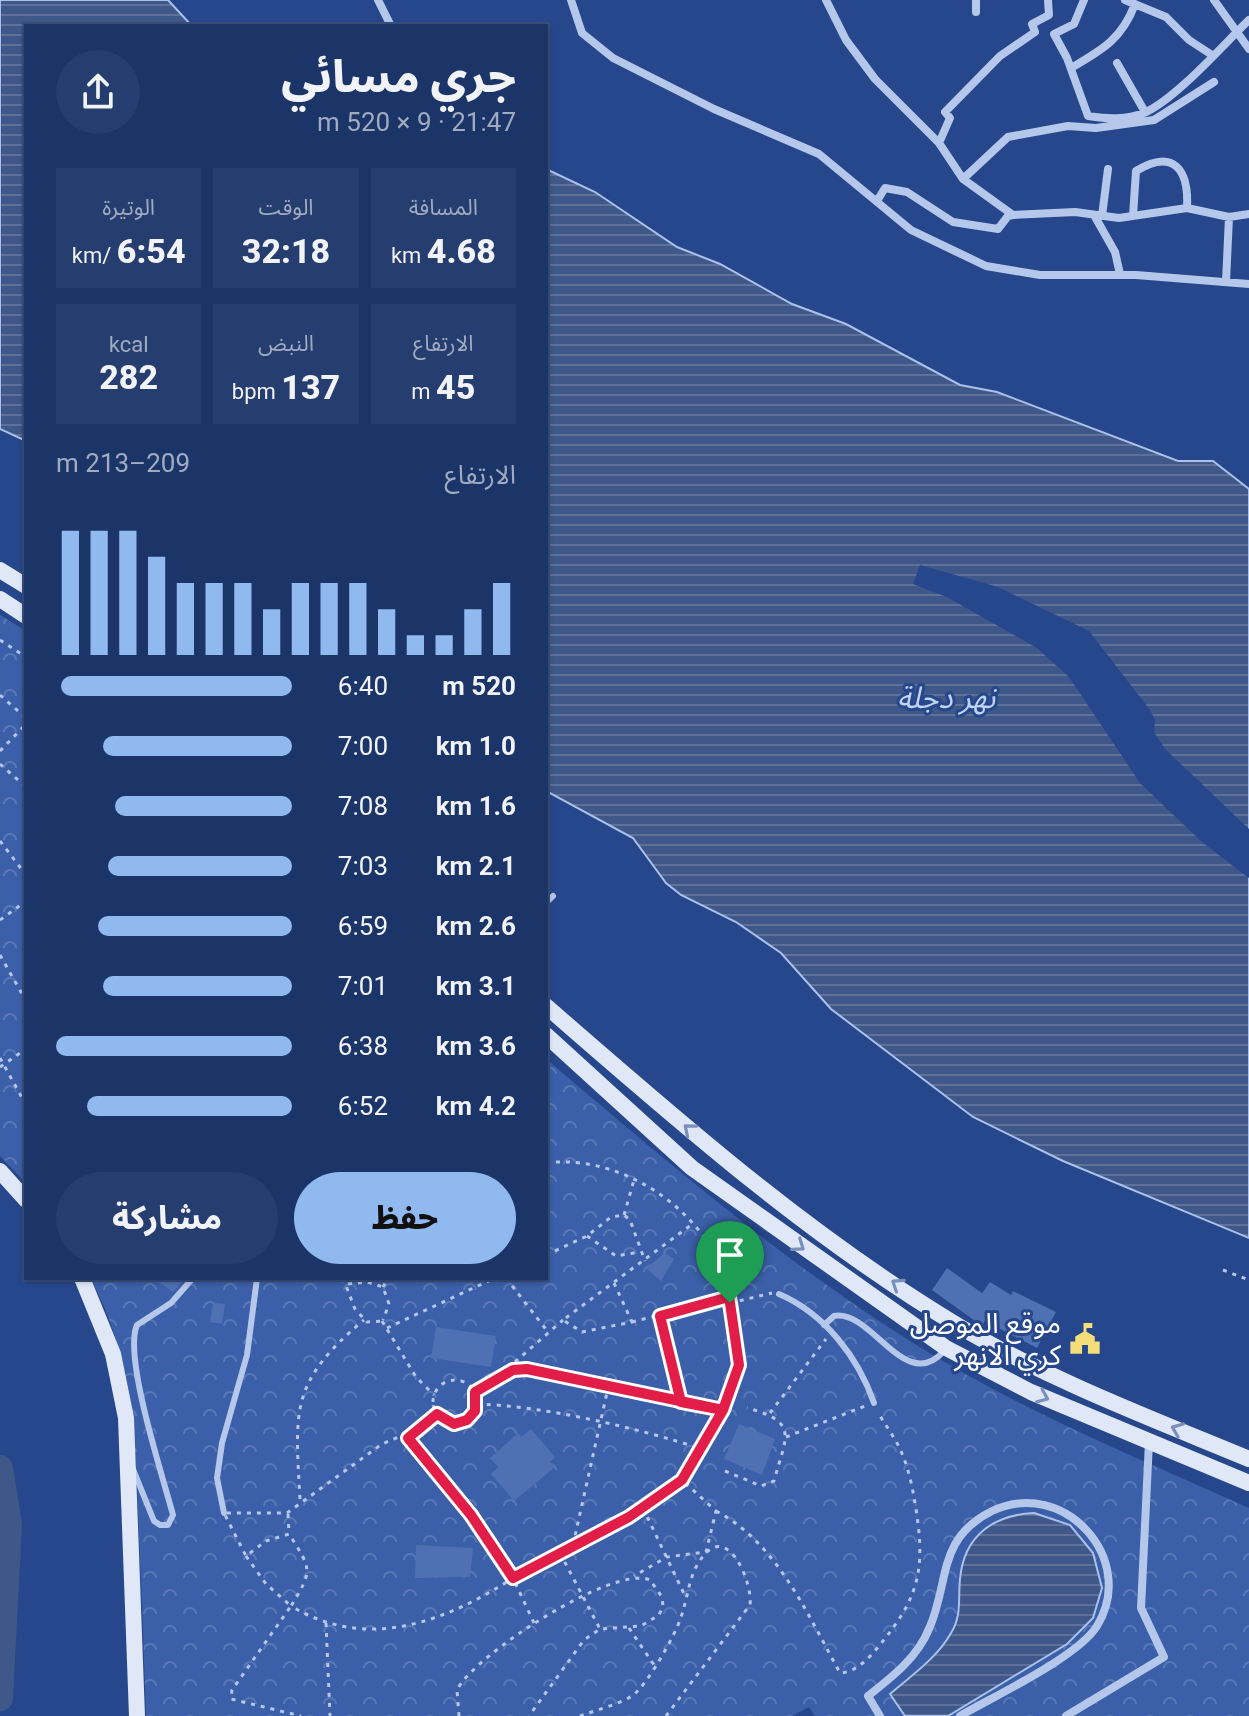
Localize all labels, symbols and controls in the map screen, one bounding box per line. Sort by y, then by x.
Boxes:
button: share [56,50,140,134]
text: جري مسائي [281,51,516,103]
text: 21:47 · 9 × 520 m [317,107,516,137]
text: الوتيرة [102,195,155,220]
text: الوقت [258,195,314,220]
text: المسافة [409,195,478,220]
text: 6:54 [117,231,186,271]
text: 32:18 [242,231,330,271]
text: 4.68 [427,231,496,271]
text: /km [72,243,117,268]
text: km [391,243,427,268]
text: النبض [258,331,314,356]
text: الارتفاع [413,331,474,356]
text: kcal [109,332,149,357]
text: 282 [99,357,158,397]
text: 137 [281,367,340,407]
text: 45 [436,367,475,407]
text: bpm [232,379,281,404]
text: m [411,379,436,404]
text: 209–213 m [56,448,190,478]
text: الارتفاع [445,460,516,490]
text: 6:40 [338,671,388,701]
text: 520 m [442,671,516,701]
water label: نهر دجلة [897,680,998,715]
text: 7:00 [338,731,388,761]
text: 1.0 km [436,731,516,761]
text: 7:08 [338,791,388,821]
text: 1.6 km [436,791,516,821]
text: 7:03 [338,851,388,881]
text: 2.1 km [436,851,516,881]
text: 6:59 [338,911,388,941]
text: 2.6 km [436,911,516,941]
text: 7:01 [338,971,388,1001]
text: 3.1 km [436,971,516,1001]
text: 6:38 [338,1031,388,1061]
text: 3.6 km [436,1031,516,1061]
text: 6:52 [338,1091,388,1121]
text: 4.2 km [436,1091,516,1121]
one-way arrow [683,1124,698,1139]
button: مشاركة [56,1172,278,1264]
button: حفظ [294,1172,516,1264]
pin [696,1221,764,1303]
icon: arrive [708,1233,752,1277]
one-way arrow [790,1236,804,1251]
one-way arrow [891,1279,906,1294]
place label: موقع الموصل كري الانهر [910,1307,1061,1376]
public building icon: موقع الموصل كري الانهر [1068,1322,1102,1356]
one-way arrow [1035,1388,1049,1404]
one-way arrow [1171,1422,1185,1439]

